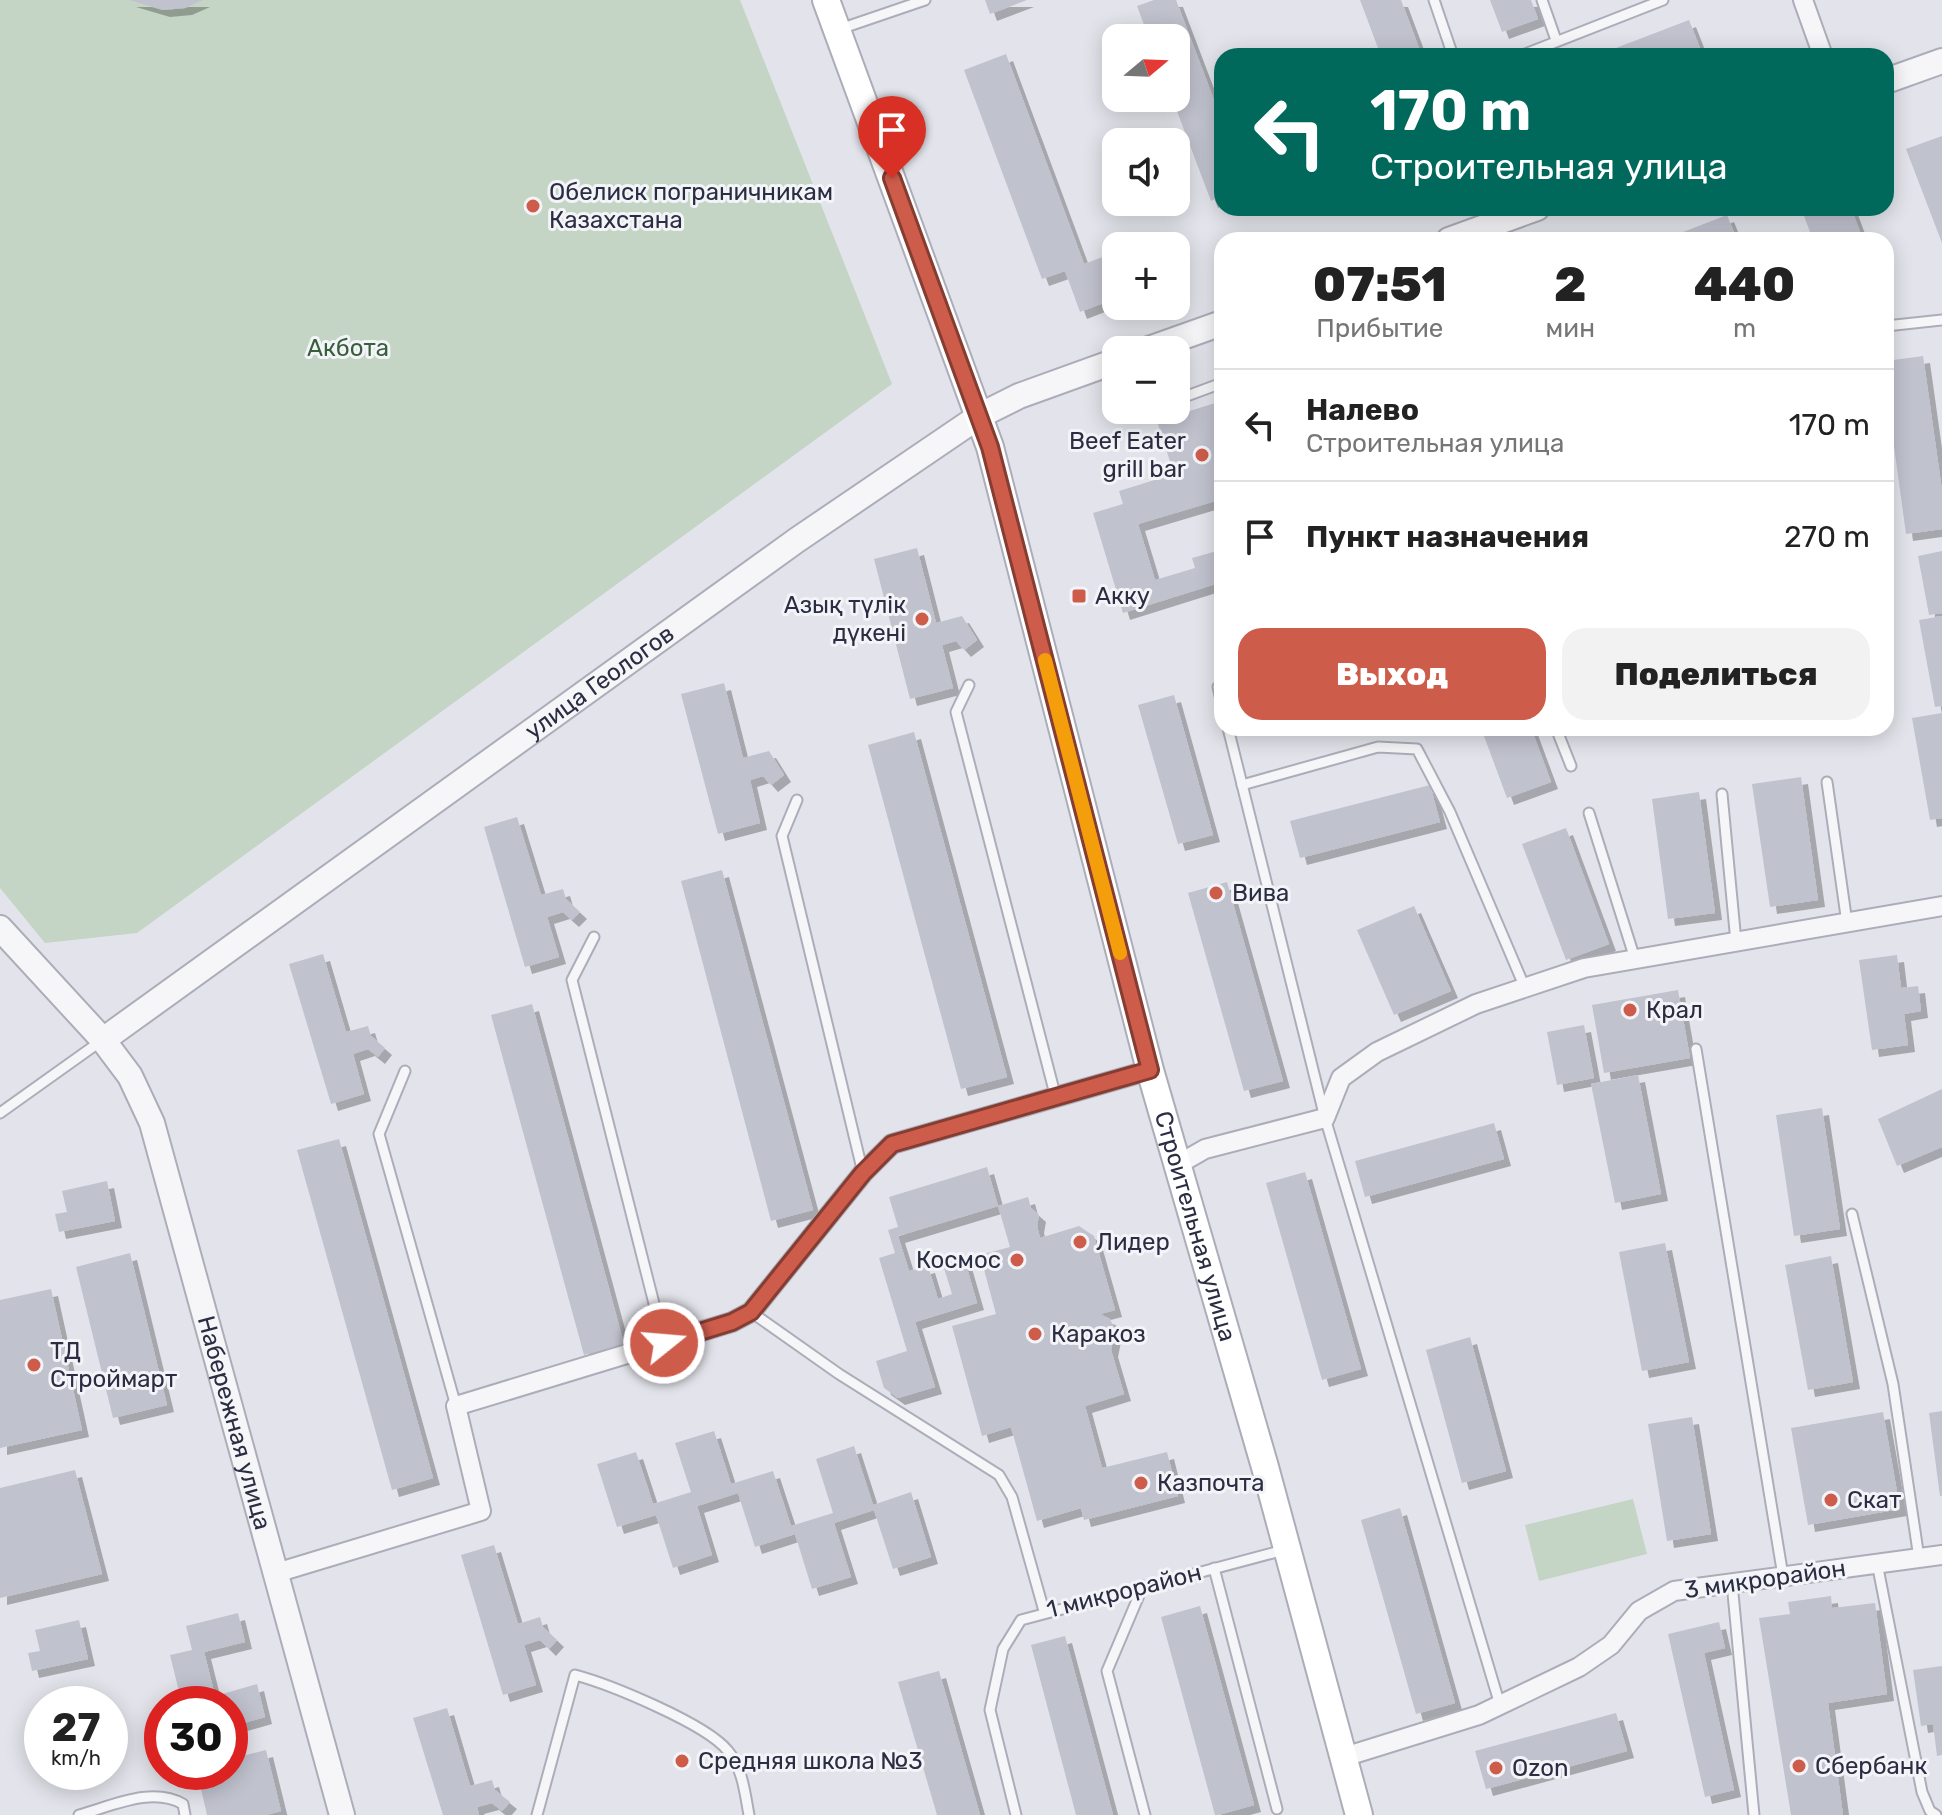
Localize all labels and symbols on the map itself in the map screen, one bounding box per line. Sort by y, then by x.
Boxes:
north arrow [1102,24,1190,112]
pin [858,96,926,178]
place label: Обелиск пограничникам Казахстана [549,178,833,234]
marker: Обелиск пограничникам Казахстана [524,197,542,215]
park label: Акбота [307,334,389,362]
place label: Beef Eater grill bar [1069,427,1186,483]
marker: Beef Eater grill bar [1193,446,1211,464]
place label: Акку [1095,582,1150,610]
marker: Акку [1070,587,1088,605]
place label: Азық түлік дүкені [784,591,906,647]
marker: Азық түлік дүкені [913,610,931,628]
street label: улица Геологов [520,619,679,745]
place label: Вива [1232,879,1289,907]
marker: Вива [1207,884,1225,902]
place label: Крал [1646,996,1703,1024]
marker: Крал [1621,1001,1639,1019]
street label: Строительная улица [1149,1108,1242,1345]
place label: Лидер [1096,1228,1170,1256]
marker: Лидер [1071,1233,1089,1251]
place label: Космос [916,1246,1001,1274]
marker: Космос [1008,1251,1026,1269]
position arrow [622,1301,706,1385]
street label: Набережная улица [192,1313,277,1533]
place label: Каракоз [1051,1320,1146,1348]
marker: Каракоз [1026,1325,1044,1343]
place label: ТД Строймарт [50,1337,177,1393]
marker: ТД Строймарт [25,1356,43,1374]
place label: Казпочта [1157,1469,1265,1497]
marker: Казпочта [1132,1474,1150,1492]
place label: Скат [1847,1486,1901,1514]
marker: Скат [1822,1491,1840,1509]
street label: 3 микрорайон [1682,1554,1848,1604]
street label: 1 микрорайон [1044,1558,1204,1624]
speed limit sign: 30 [144,1686,248,1790]
place label: Средняя школа №3 [698,1747,923,1775]
marker: Средняя школа №3 [673,1752,691,1770]
place label: Сбербанк [1815,1752,1927,1780]
place label: Ozon [1512,1754,1569,1782]
marker: Сбербанк [1790,1757,1808,1775]
marker: Ozon [1487,1759,1505,1777]

